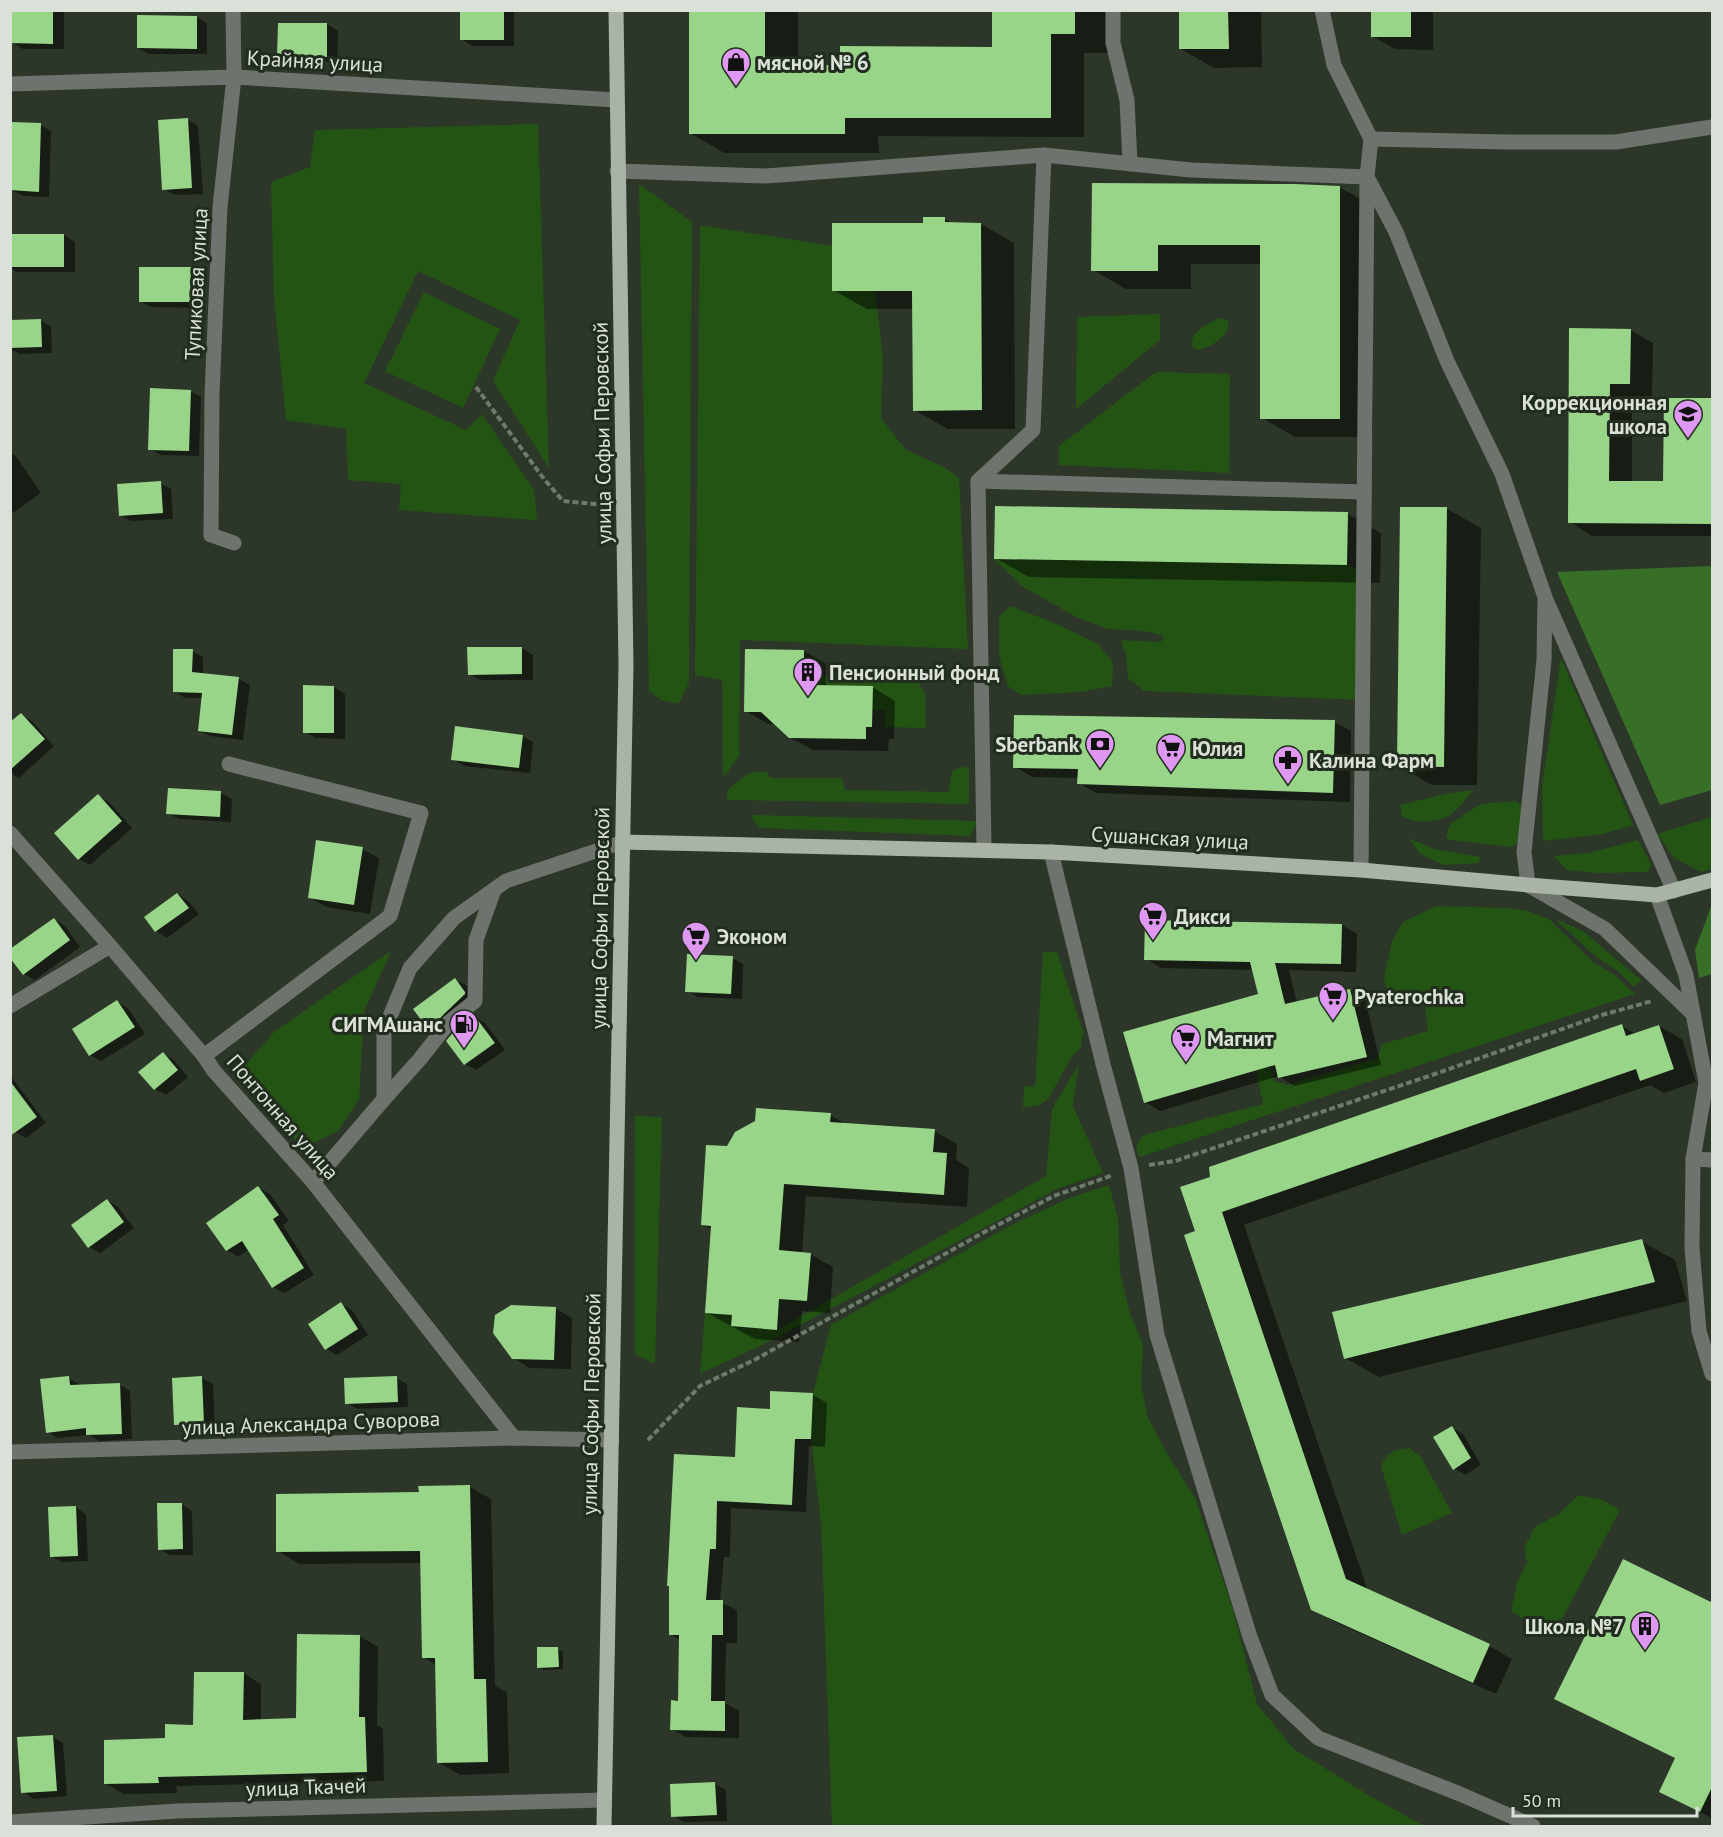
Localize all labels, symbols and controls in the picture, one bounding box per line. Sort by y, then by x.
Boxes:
street label: Крайняя улица [246,44,384,78]
shop icon: мясной № 6 [720,46,752,88]
place label: мясной № 6 [757,49,869,76]
street label: Тупиковая улица [179,207,213,361]
street label: улица Софьи Перовской [587,322,617,544]
place label: Коррекционная школа [1522,389,1667,440]
school or university icon: Коррекционная школа [1672,398,1704,440]
building icon: Пенсионный фонд [792,656,824,698]
place label: Пенсионный фонд [829,659,1000,686]
bank icon: Sberbank [1084,728,1116,770]
place label: Sberbank [995,731,1080,758]
supermarket icon: Юлия [1155,732,1187,774]
place label: Юлия [1192,735,1243,762]
pharmacy icon: Калина Фарм [1272,744,1304,786]
place label: Калина Фарм [1309,747,1434,774]
street label: улица Софьи Перовской [585,807,615,1029]
street label: Сушанская улица [1090,820,1250,856]
supermarket icon: Дикси [1137,900,1169,942]
place label: Дикси [1174,903,1231,930]
supermarket icon: Эконом [680,920,712,962]
place label: Эконом [717,923,787,950]
supermarket icon: Pyaterochka [1317,980,1349,1022]
place label: Pyaterochka [1354,983,1464,1010]
fuel station icon: СИГМАшанс [448,1008,480,1050]
place label: СИГМАшанс [332,1011,443,1038]
supermarket icon: Магнит [1170,1022,1202,1064]
place label: Магнит [1207,1025,1274,1052]
street label: Понтонная улица [221,1049,345,1185]
street label: улица Софьи Перовской [576,1293,606,1515]
street label: улица Александра Суворова [181,1405,441,1441]
building icon: Школа №7 [1629,1610,1661,1652]
place label: Школа №7 [1525,1613,1624,1640]
street label: улица Ткачей [245,1771,367,1803]
scale bar [1513,1780,1698,1818]
text: 50 m [1522,1789,1561,1812]

